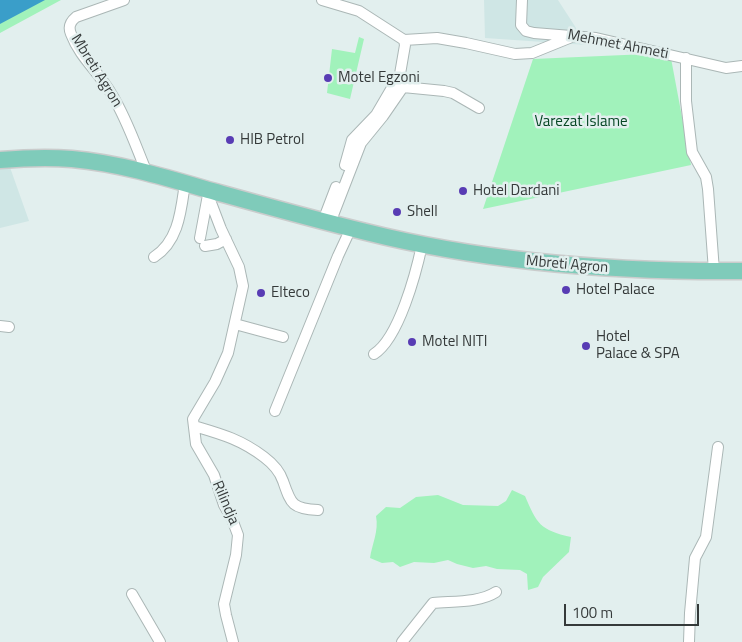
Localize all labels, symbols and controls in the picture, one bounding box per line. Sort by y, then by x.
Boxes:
street label: Mehmet Ahmeti [566,26,670,64]
street label: Mbreti Agron [67,31,125,111]
place label: Motel Egzoni [338,69,420,87]
marker: Motel Egzoni [322,72,334,84]
park label: Varezat Islame [534,113,628,131]
place label: HIB Petrol [240,131,304,149]
marker: HIB Petrol [224,134,236,146]
place label: Hotel Dardani [473,182,559,200]
marker: Hotel Dardani [457,185,469,197]
place label: Shell [407,203,438,221]
marker: Shell [391,206,403,218]
street label: Mbreti Agron [525,252,609,278]
place label: Hotel Palace [576,281,655,299]
place label: Elteco [271,284,310,302]
marker: Hotel Palace [560,284,572,296]
marker: Elteco [255,287,267,299]
place label: Hotel Palace & SPA [596,328,680,363]
place label: Motel NITI [422,333,487,351]
marker: Motel NITI [406,336,418,348]
marker: Hotel Palace & SPA [580,340,592,352]
street label: Rilindja [208,478,242,528]
scale bar [567,594,702,626]
text: 100 m [572,601,613,624]

